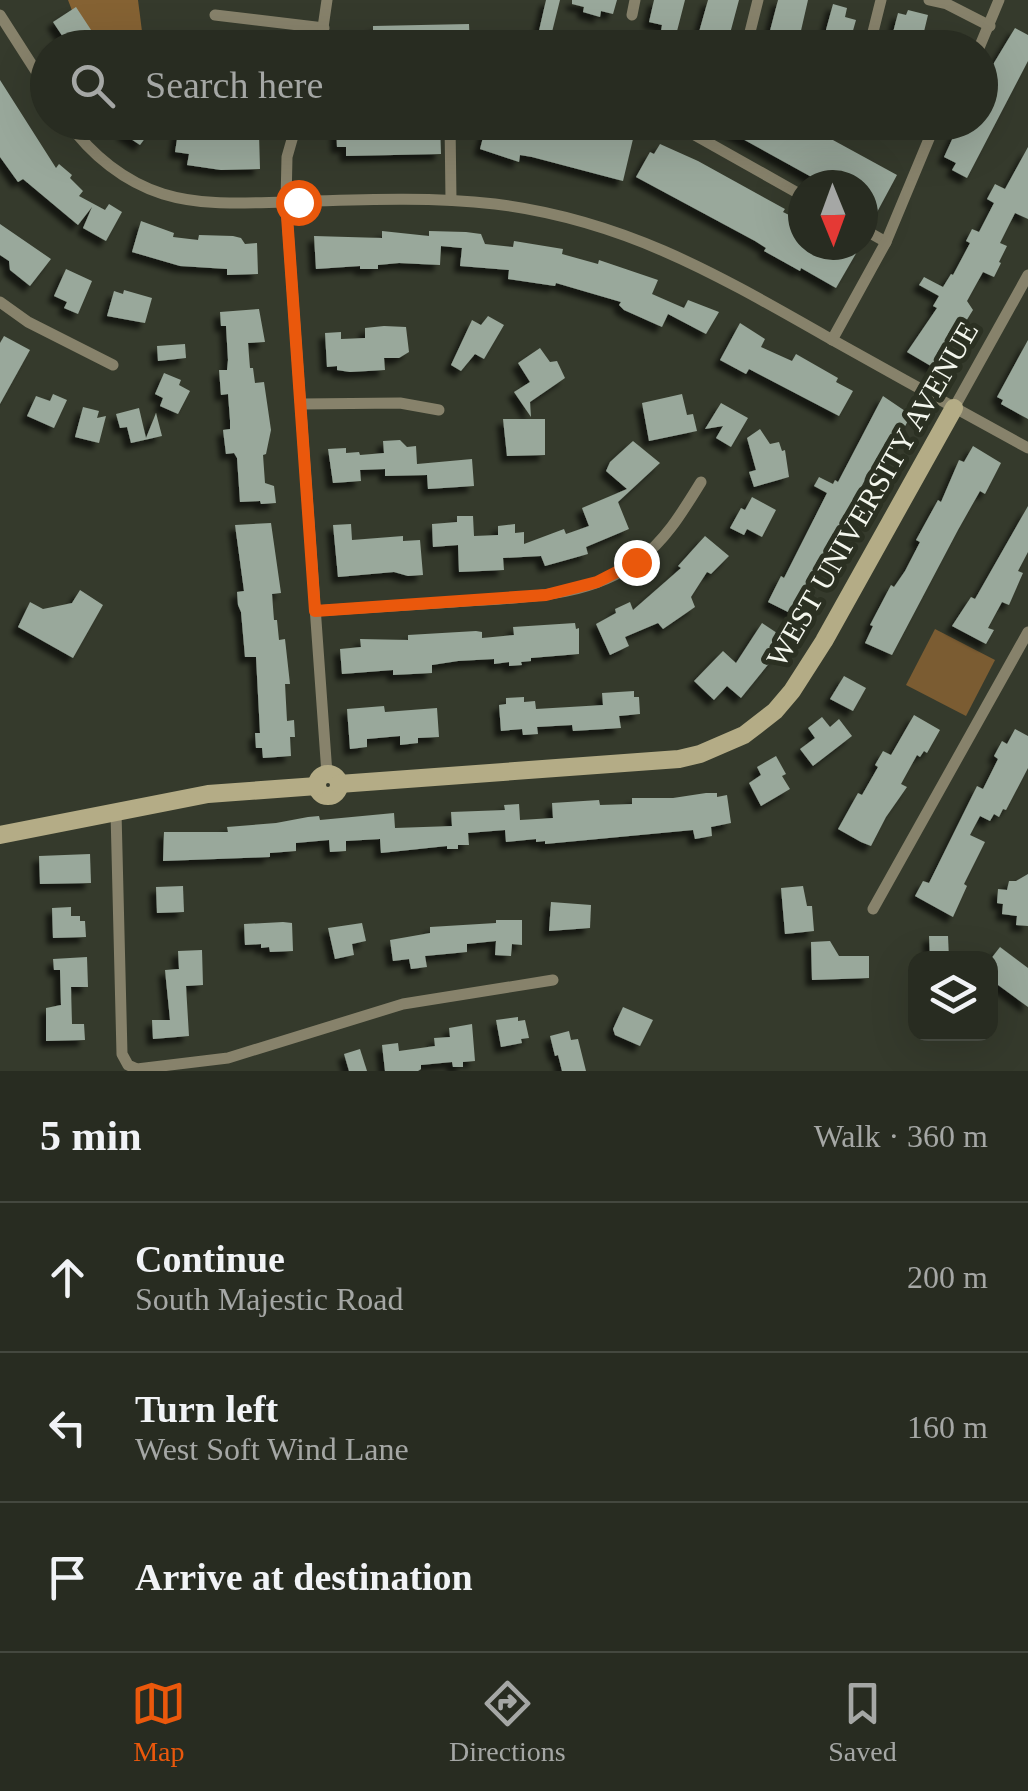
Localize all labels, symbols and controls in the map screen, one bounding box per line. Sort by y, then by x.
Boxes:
search box [30,30,998,140]
icon: search [65,58,120,113]
text: Search here [145,64,323,106]
north arrow [788,170,878,260]
route start [276,180,322,226]
street label: WEST UNIVERSITY AVENUE [760,316,984,672]
route end [614,540,660,586]
map controls [908,951,998,1041]
button: layers [908,951,998,1041]
text: 5 min [40,1113,142,1159]
text: Walk · 360 m [814,1118,988,1154]
text: Continue [135,1238,285,1280]
icon: ahead [40,1250,95,1305]
text: 200 m [907,1259,988,1295]
text: South Majestic Road [135,1281,403,1317]
text: Turn left [135,1388,278,1430]
icon: left [40,1400,95,1455]
text: 160 m [907,1409,988,1445]
text: West Soft Wind Lane [135,1431,409,1467]
icon: arrive [40,1550,95,1605]
text: Arrive at destination [135,1556,473,1598]
tab: Map [131,1676,186,1768]
tab: Directions [449,1676,566,1768]
tab: Saved [828,1676,897,1768]

